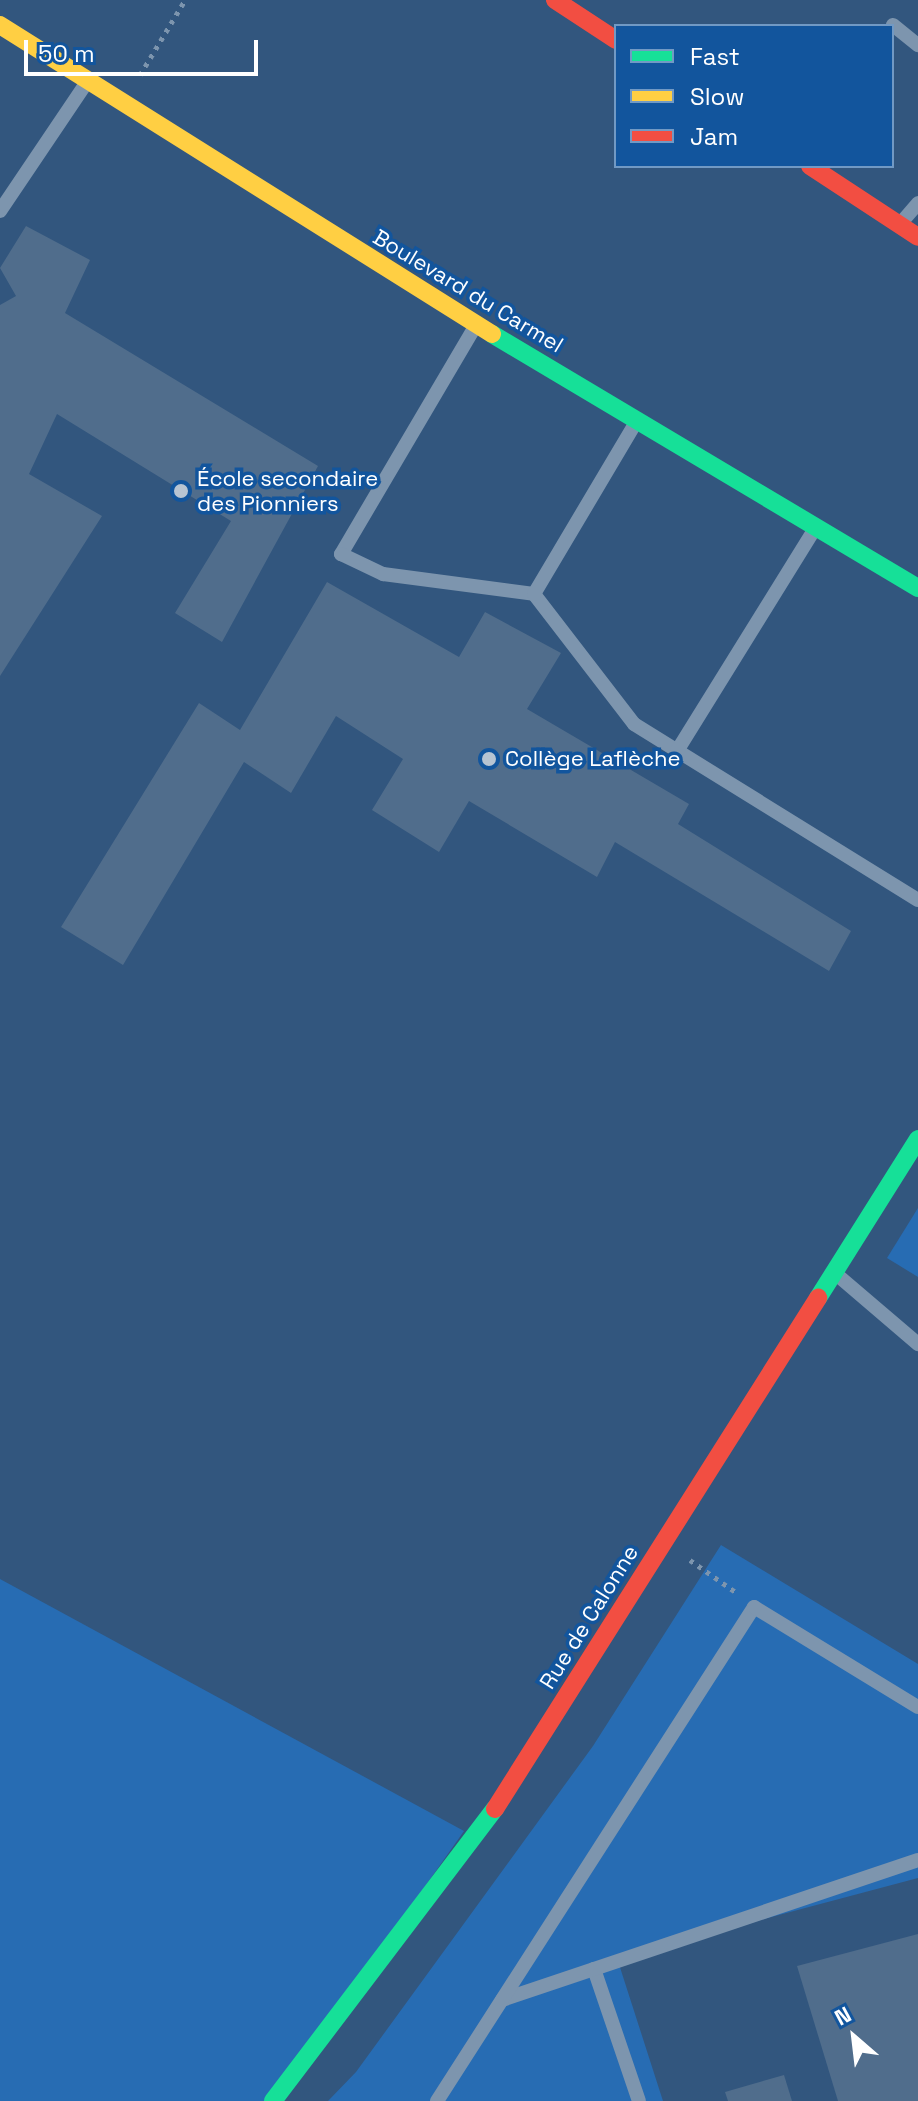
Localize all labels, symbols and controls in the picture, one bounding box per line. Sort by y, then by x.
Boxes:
scale bar [28,24,262,74]
legend [614,24,894,168]
text: 50 m [38,38,95,69]
text: Fast [690,41,740,72]
text: Slow [690,81,744,112]
text: Jam [690,121,738,152]
street label: Boulevard du Carmel [368,224,568,358]
place label: École secondaire des Pionniers [197,465,378,516]
marker: École secondaire des Pionniers [172,482,190,500]
place label: Collège Laflèche [505,746,681,772]
marker: Collège Laflèche [480,750,498,768]
street label: Rue de Calonne [534,1540,644,1694]
north arrow [814,1997,894,2077]
text: N [830,2000,856,2032]

